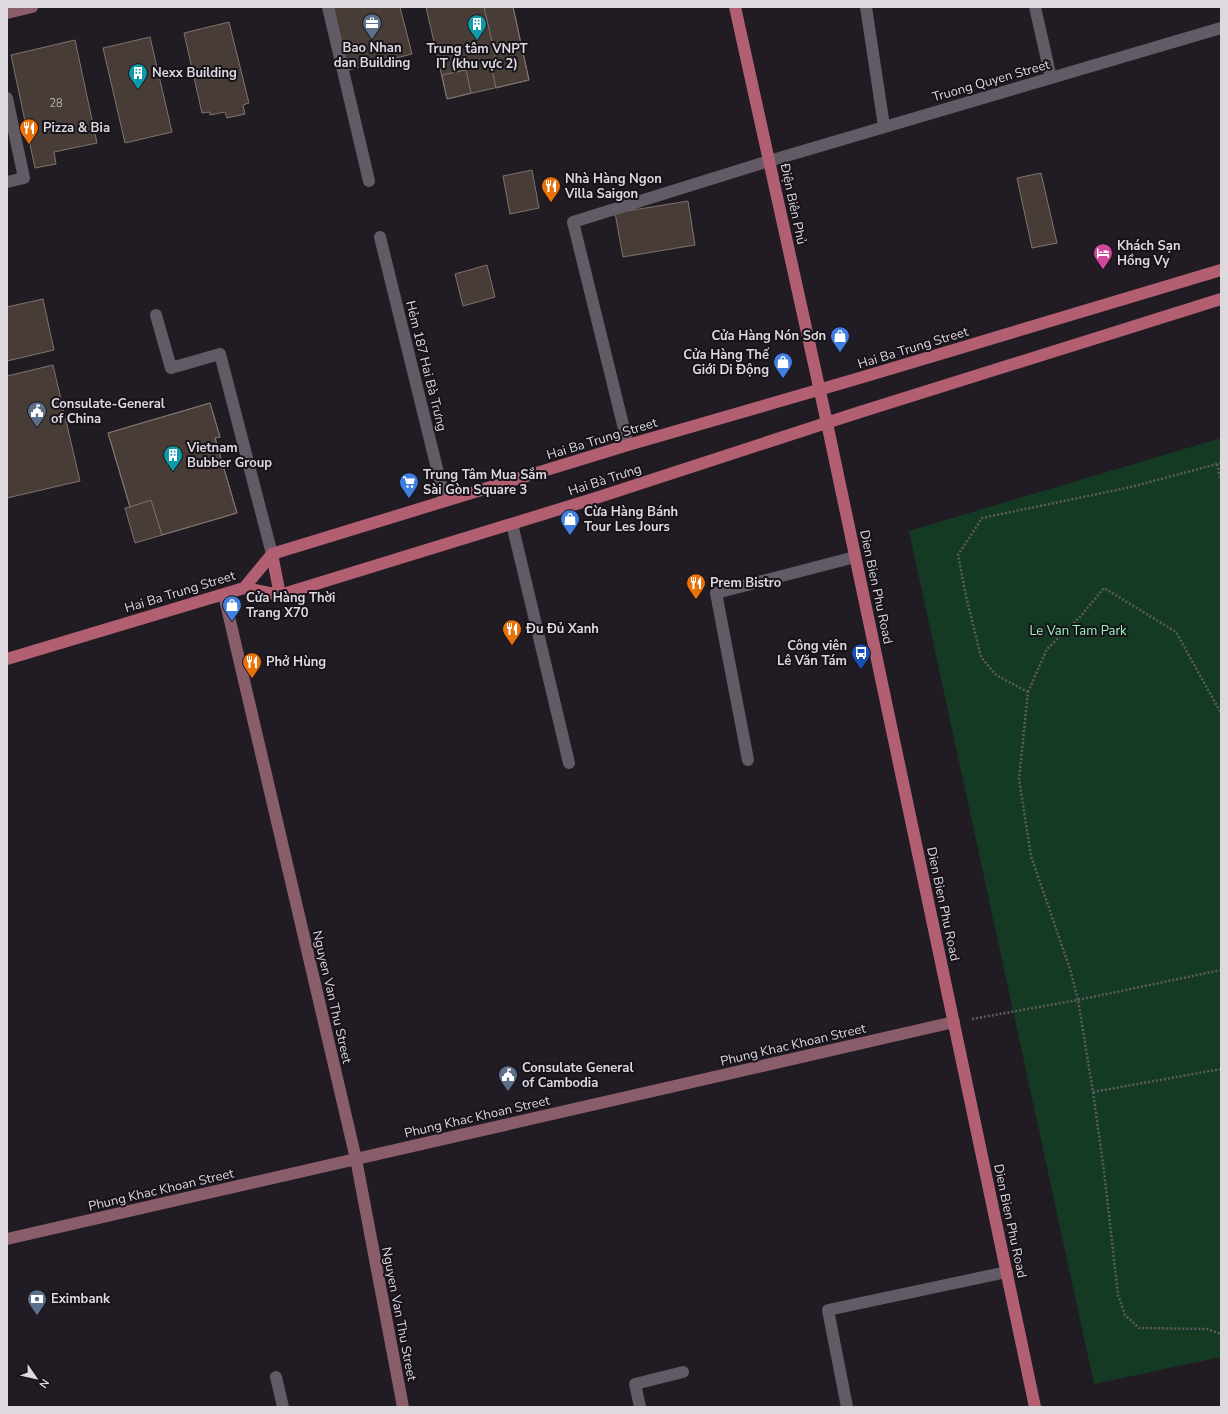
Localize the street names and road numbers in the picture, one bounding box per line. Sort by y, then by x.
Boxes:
street label: Truong Quyen Street [930,56,1052,106]
street label: Điện Biên Phủ [775,161,810,246]
street label: Hẻm 187 Hai Bà Trưng [401,299,451,433]
street label: Hai Ba Trung Street [855,322,971,373]
street label: Hai Ba Trung Street [544,413,660,464]
street label: Hai Bà Trưng [566,460,644,500]
street label: Dien Bien Phu Road [855,528,897,646]
street label: Hai Ba Trung Street [122,566,238,617]
street label: Dien Bien Phu Road [922,845,964,963]
street label: Nguyen Van Thu Street [308,929,356,1066]
street label: Phung Khac Khoan Street [718,1019,868,1071]
street label: Phung Khac Khoan Street [402,1091,552,1143]
street label: Dien Bien Phu Road [989,1162,1031,1280]
street label: Phung Khac Khoan Street [86,1164,236,1216]
street label: Nguyen Van Thu Street [377,1246,421,1383]

